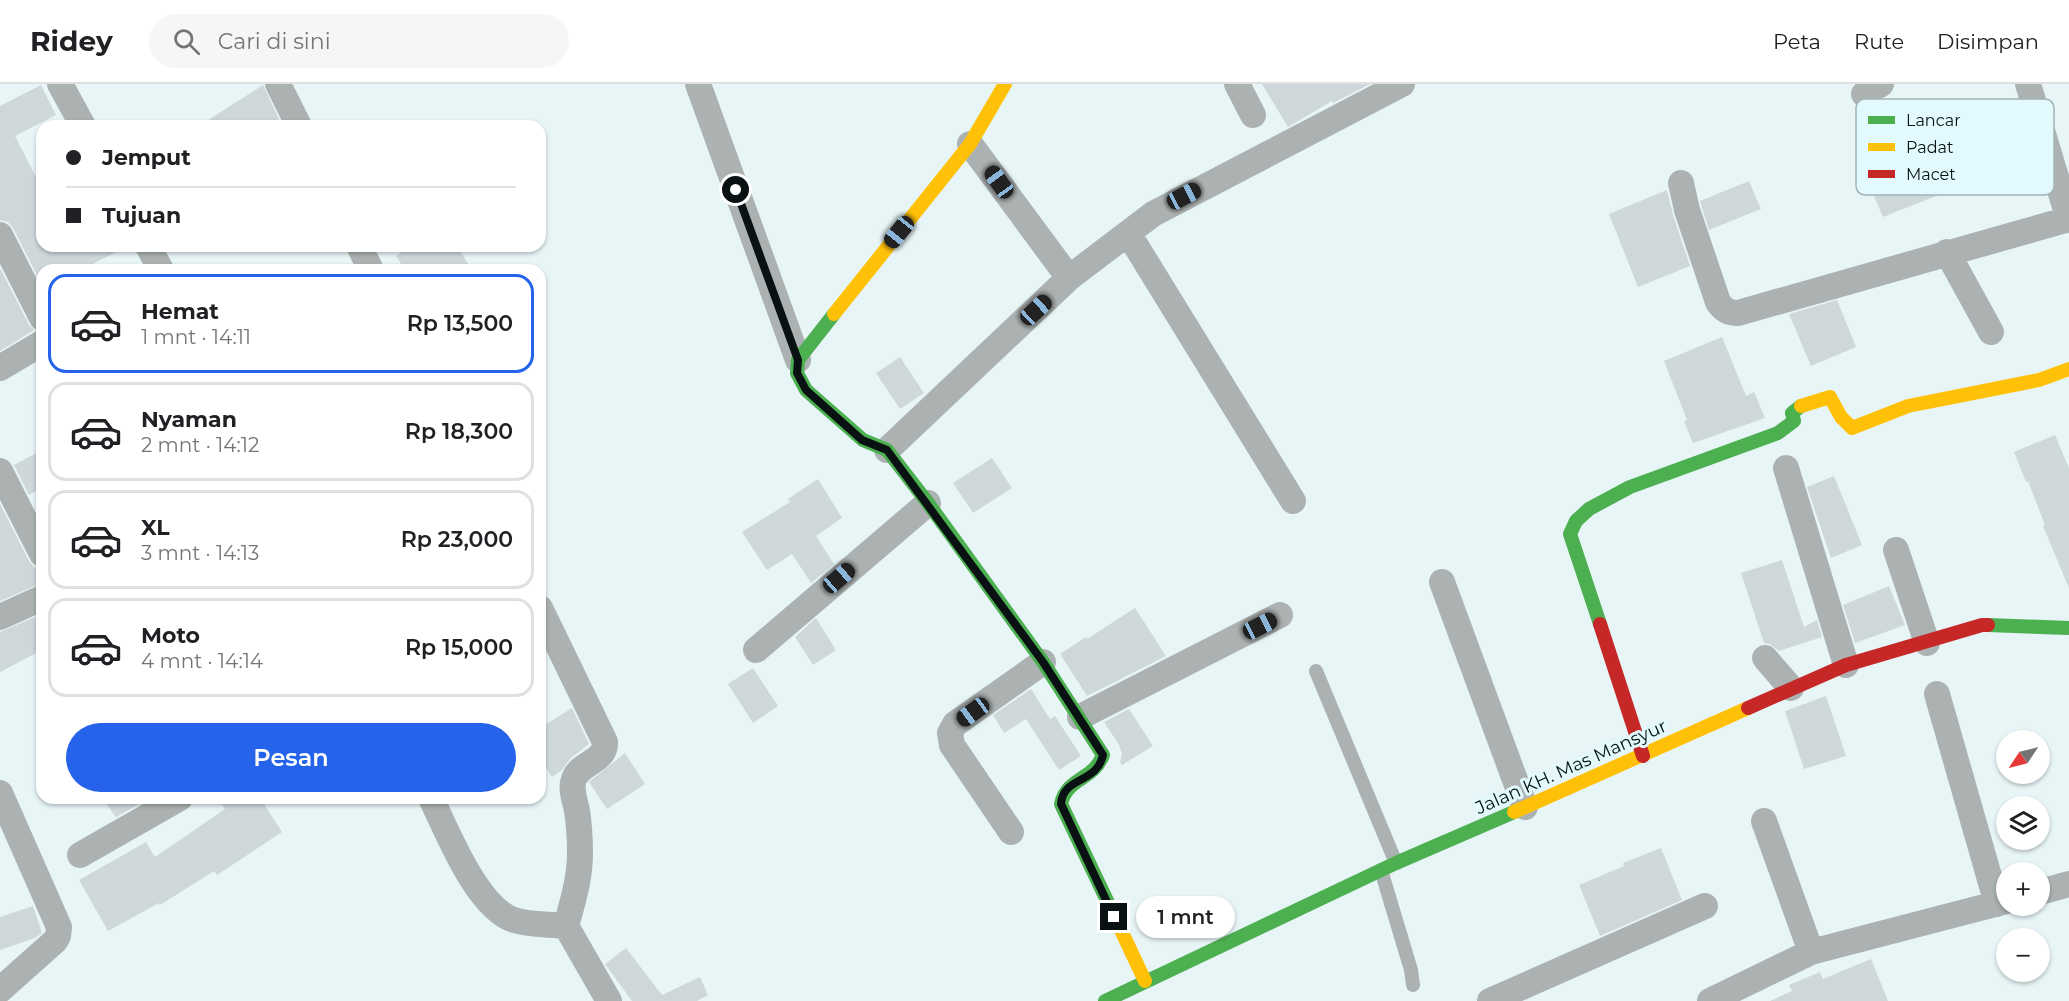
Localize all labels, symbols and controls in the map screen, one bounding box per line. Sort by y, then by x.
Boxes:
search box [149,14,569,68]
text: Ridey [30,24,113,58]
icon: search [170,25,203,58]
text: Cari di sini [218,28,331,55]
text: Peta [1773,29,1821,54]
text: Rute [1854,29,1904,54]
text: Disimpan [1937,29,2039,54]
legend [1856,99,2054,195]
text: Lancar [1906,111,1961,130]
text: Padat [1906,138,1954,157]
text: Jemput [102,144,191,171]
car [981,162,1017,202]
text: Macet [1906,165,1956,184]
route start [722,176,749,203]
car [1164,180,1204,212]
text: Tujuan [102,202,181,229]
car [881,212,917,252]
car [1017,291,1055,329]
icon: car [69,297,123,351]
text: Hemat [141,298,219,325]
text: Rp 13,500 [407,310,513,337]
text: 1 mnt · 14:11 [141,325,251,349]
icon: car [69,405,123,459]
text: Nyaman [141,406,237,433]
text: Rp 18,300 [405,418,513,445]
text: 2 mnt · 14:12 [141,433,259,457]
icon: car [69,513,123,567]
text: XL [141,514,170,541]
text: Rp 23,000 [401,526,513,553]
text: 3 mnt · 14:13 [141,541,259,565]
car [820,559,858,597]
car [1240,610,1280,642]
icon: car [69,621,123,675]
text: Moto [141,622,200,649]
text: Rp 15,000 [405,634,513,661]
text: 4 mnt · 14:14 [141,649,263,673]
car [953,694,993,730]
street label: Jalan KH. Mas Mansyur [1471,715,1670,820]
button: Pesan [66,723,516,792]
north arrow [1996,730,2050,784]
map controls [1996,730,2050,982]
button: layers [1996,796,2050,850]
button: + [1996,862,2050,916]
callout: 1 mnt [1135,896,1234,938]
route end [1100,903,1127,930]
text: 1 mnt [1157,905,1214,929]
button: − [1996,928,2050,982]

